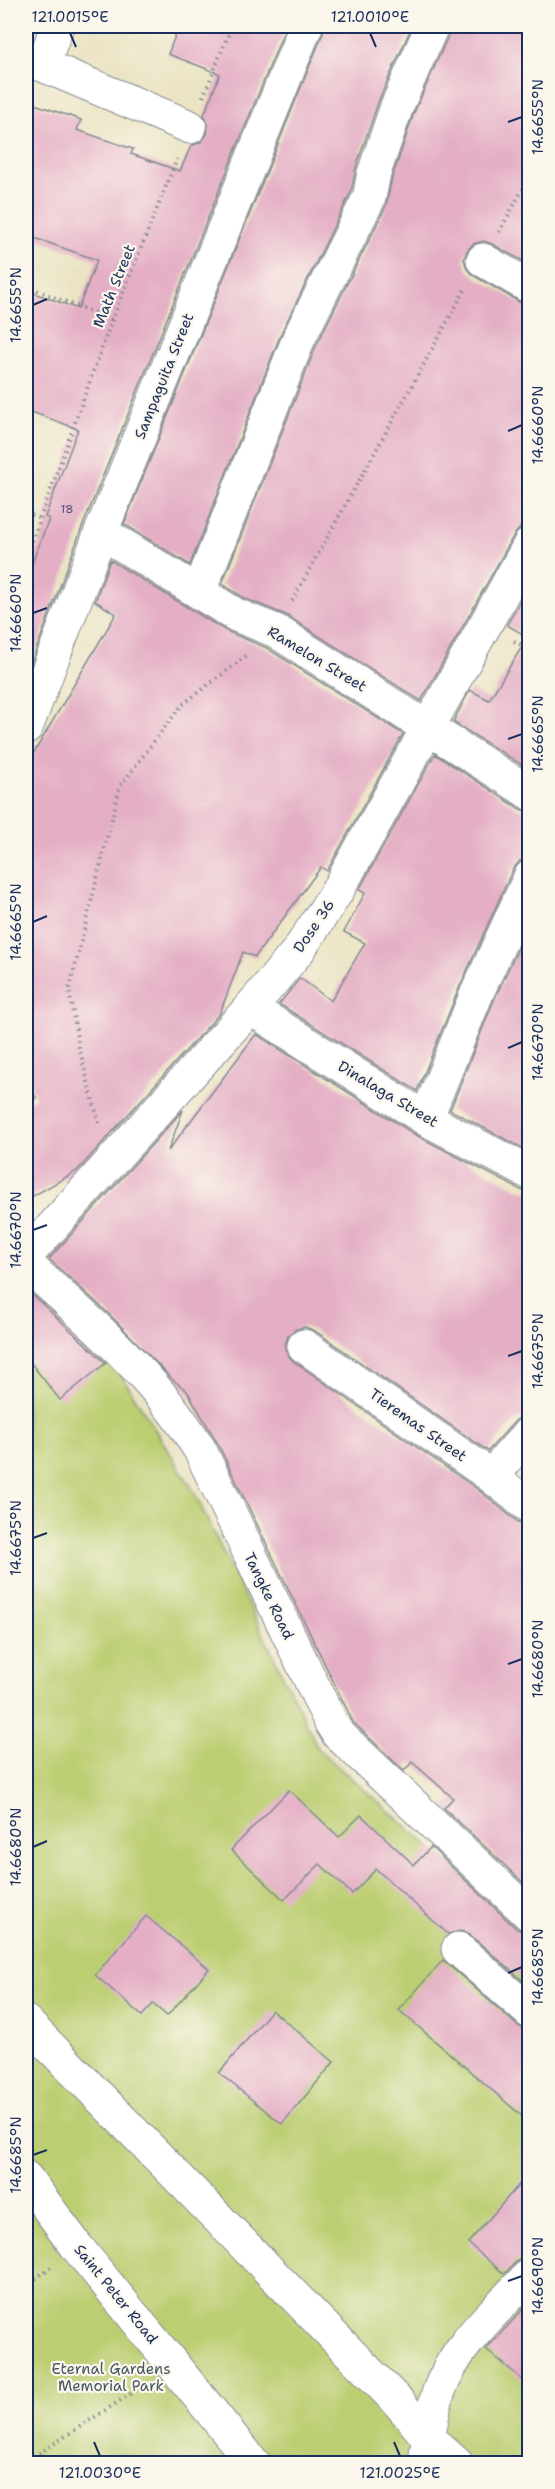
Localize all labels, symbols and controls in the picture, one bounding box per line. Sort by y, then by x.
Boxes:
text: 121.0015°E [31,7,109,27]
text: 121.0010°E [331,7,409,27]
text: 14.6655°N [528,79,548,155]
street label: Math Street [88,241,140,331]
text: 14.6655°N [6,267,26,343]
street label: Sampaguita Street [130,310,198,442]
text: 14.6660°N [528,386,548,464]
house number: 18 [60,501,74,517]
text: 14.6660°N [6,574,26,652]
street label: Ramelon Street [264,622,370,696]
text: 14.6665°N [528,695,548,773]
text: 14.6665°N [6,883,26,961]
street label: Dose 36 [289,895,339,957]
text: 14.6670°N [528,1003,548,1081]
street label: Dinalaga Street [334,1056,442,1132]
text: 14.6670°N [6,1191,26,1269]
text: 14.6675°N [528,1313,548,1389]
street label: Tieremas Street [365,1384,471,1466]
text: 14.6675°N [6,1500,26,1576]
street label: Tangke Road [239,1549,299,1643]
text: 14.6680°N [528,1620,548,1698]
text: 14.6680°N [6,1808,26,1886]
text: 14.6685°N [528,1928,548,2006]
text: 14.6685°N [6,2116,26,2194]
text: 14.6690°N [528,2237,548,2315]
street label: Saint Peter Road [70,2240,163,2348]
park label: Eternal Gardens Memorial Park [51,2359,171,2396]
text: 121.0030°E [59,2463,141,2483]
text: 121.0025°E [360,2463,440,2483]

